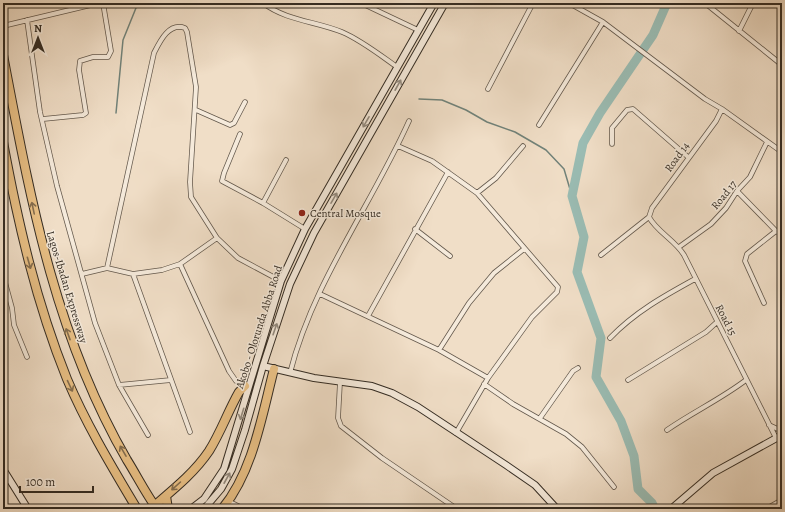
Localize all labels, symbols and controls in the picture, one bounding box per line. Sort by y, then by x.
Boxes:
north arrow [18,18,58,58]
text: N [34,21,42,36]
one-way arrow [395,79,402,91]
one-way arrow [361,116,369,128]
street label: Road 14 [661,139,693,175]
street label: Road 17 [708,177,741,213]
one-way arrow [330,192,338,204]
one-way arrow [29,202,37,215]
place label: Central Mosque [310,206,381,221]
marker: Central Mosque [297,208,307,218]
street label: Lagos-Ibadan Expressway [43,229,91,345]
one-way arrow [26,256,33,269]
street label: Akobo - Olorunda Abba Road [232,263,286,392]
street label: Road 15 [712,302,740,339]
one-way arrow [272,323,280,335]
one-way arrow [64,328,72,340]
one-way arrow [67,379,74,391]
one-way arrow [238,407,245,420]
one-way arrow [118,446,126,458]
scale bar [20,468,93,494]
one-way arrow [223,472,231,484]
text: 100 m [26,474,55,490]
one-way arrow [171,482,182,491]

